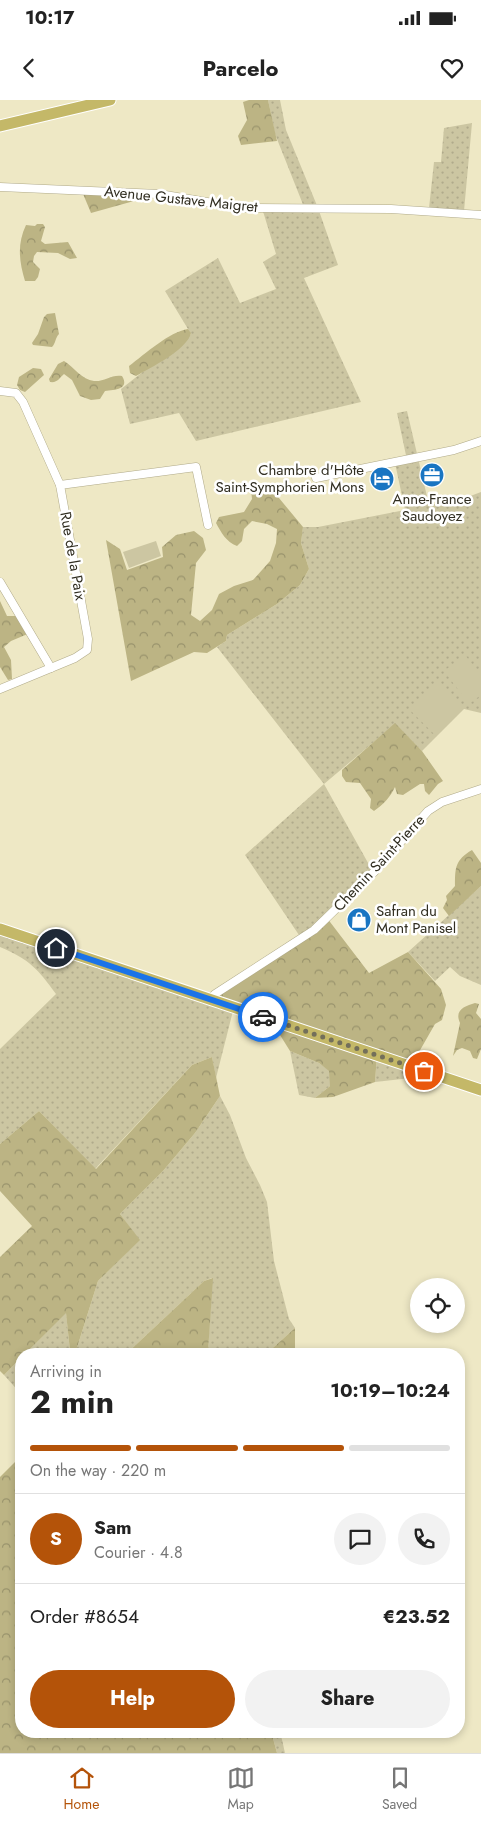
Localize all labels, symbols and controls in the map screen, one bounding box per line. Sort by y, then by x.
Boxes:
text: 10:17 [25,4,75,31]
text: Parcelo [202,52,279,84]
icon: back [15,54,43,82]
icon: heart [438,54,466,82]
street label: Avenue Gustave Maigret [103,180,259,218]
place label: Chambre d'Hôte Saint-Symphorien Mons [215,459,364,498]
office icon: Anne-France Saudoyez [419,462,445,488]
hotel icon: Chambre d'Hôte Saint-Symphorien Mons [369,466,395,492]
place label: Anne-France Saudoyez [393,488,472,527]
street label: Rue de la Paix [54,510,92,603]
street label: Chemin Saint-Pierre [328,809,430,916]
place label: Safran du Mont Panisel [376,900,456,939]
shop icon: Safran du Mont Panisel [346,907,372,933]
pin [35,927,77,969]
icon: home [42,934,70,962]
courier [238,992,288,1042]
icon: car [249,1003,277,1031]
pin [403,1050,445,1092]
icon: bag [410,1057,438,1085]
map controls [410,1278,465,1333]
button: locate [410,1278,465,1333]
text: Arriving in [30,1360,102,1383]
text: 10:19–10:24 [330,1377,450,1404]
text: 2 min [30,1379,114,1425]
text: On the way · 220 m [30,1459,166,1482]
button: chat [334,1513,386,1565]
button: phone [398,1513,450,1565]
text: Sam [94,1514,132,1541]
text: S [50,1525,62,1552]
text: Courier · 4.8 [94,1541,183,1564]
text: Order #8654 [30,1603,139,1630]
text: €23.52 [383,1603,450,1630]
button: Help [30,1670,235,1728]
button: Share [245,1670,450,1728]
tab: Home [64,1764,99,1814]
tab: Map [227,1764,255,1814]
tab: Saved [382,1764,417,1814]

